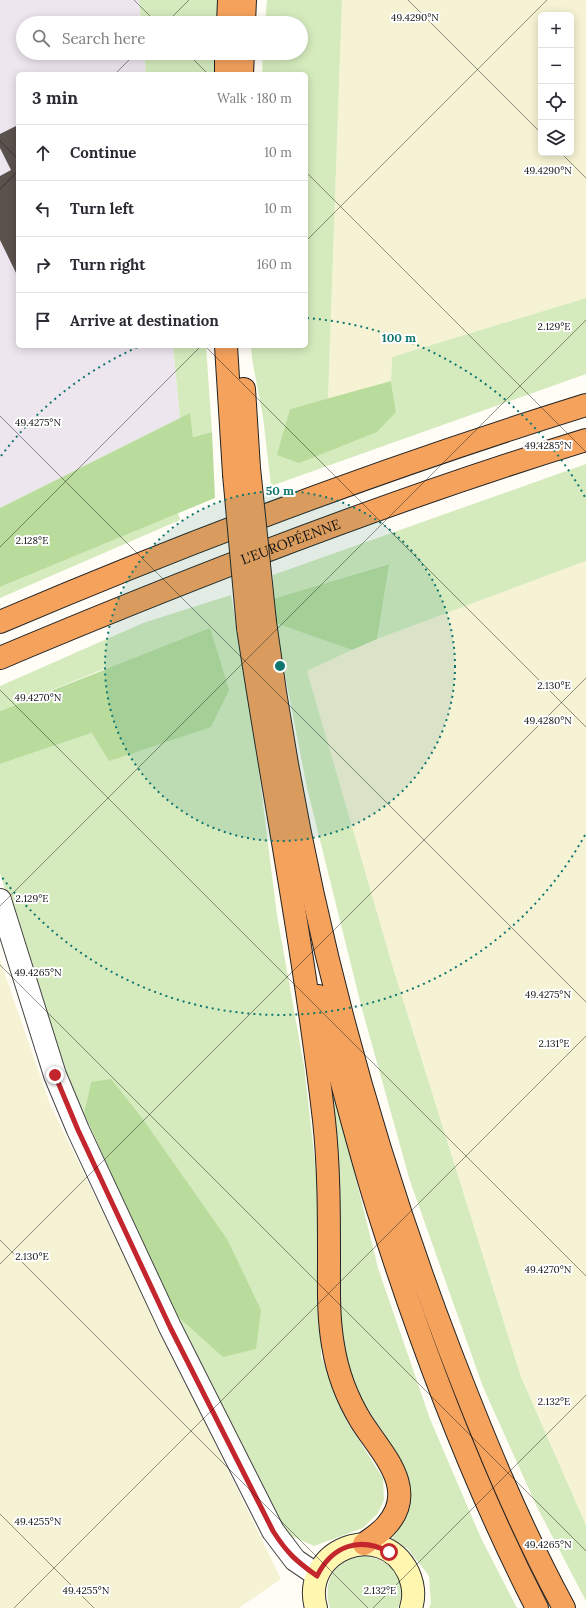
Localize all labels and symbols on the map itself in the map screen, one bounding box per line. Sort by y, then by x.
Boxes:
text: 49.4290°N [391,11,439,24]
text: 49.4290°N [524,164,572,177]
text: 2.129°E [538,320,570,333]
text: 100 m [382,330,416,345]
text: 49.4275°N [15,416,61,429]
text: 49.4285°N [524,439,572,452]
text: 50 m [266,483,294,498]
street label: L'EUROPÉENNE [238,515,343,569]
text: 2.128°E [16,534,48,547]
centre of rings [273,659,287,673]
text: 2.130°E [537,679,571,692]
text: 49.4270°N [15,691,62,704]
text: 49.4280°N [524,714,572,727]
text: 2.129°E [16,892,48,905]
text: 49.4265°N [14,966,62,979]
text: 49.4275°N [525,988,571,1001]
text: 2.131°E [539,1037,569,1050]
route end [46,1066,64,1084]
text: 2.130°E [15,1250,49,1263]
text: 49.4270°N [525,1263,572,1276]
text: 2.132°E [538,1395,570,1408]
text: 49.4255°N [15,1515,62,1528]
text: 49.4265°N [524,1538,572,1551]
route start [380,1543,398,1561]
text: 49.4255°N [63,1584,110,1597]
text: 2.132°E [364,1584,396,1597]

